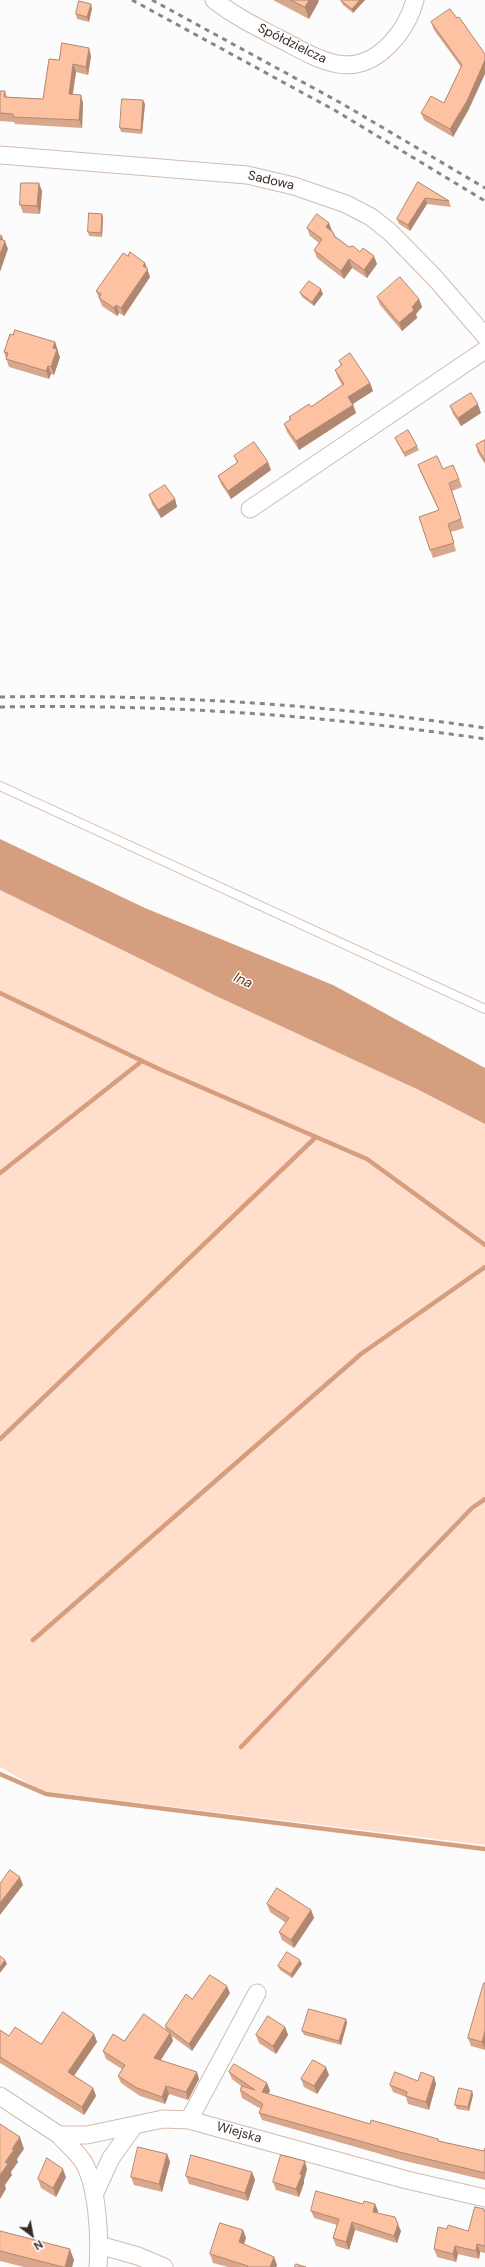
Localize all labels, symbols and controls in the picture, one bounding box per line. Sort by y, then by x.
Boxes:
street label: Spółdzielcza [255,21,329,67]
street label: Sadowa [246,168,296,194]
water label: Ina [231,969,255,993]
street label: Wiejska [215,2119,263,2147]
north arrow [12,2215,52,2255]
text: N [31,2237,45,2253]

